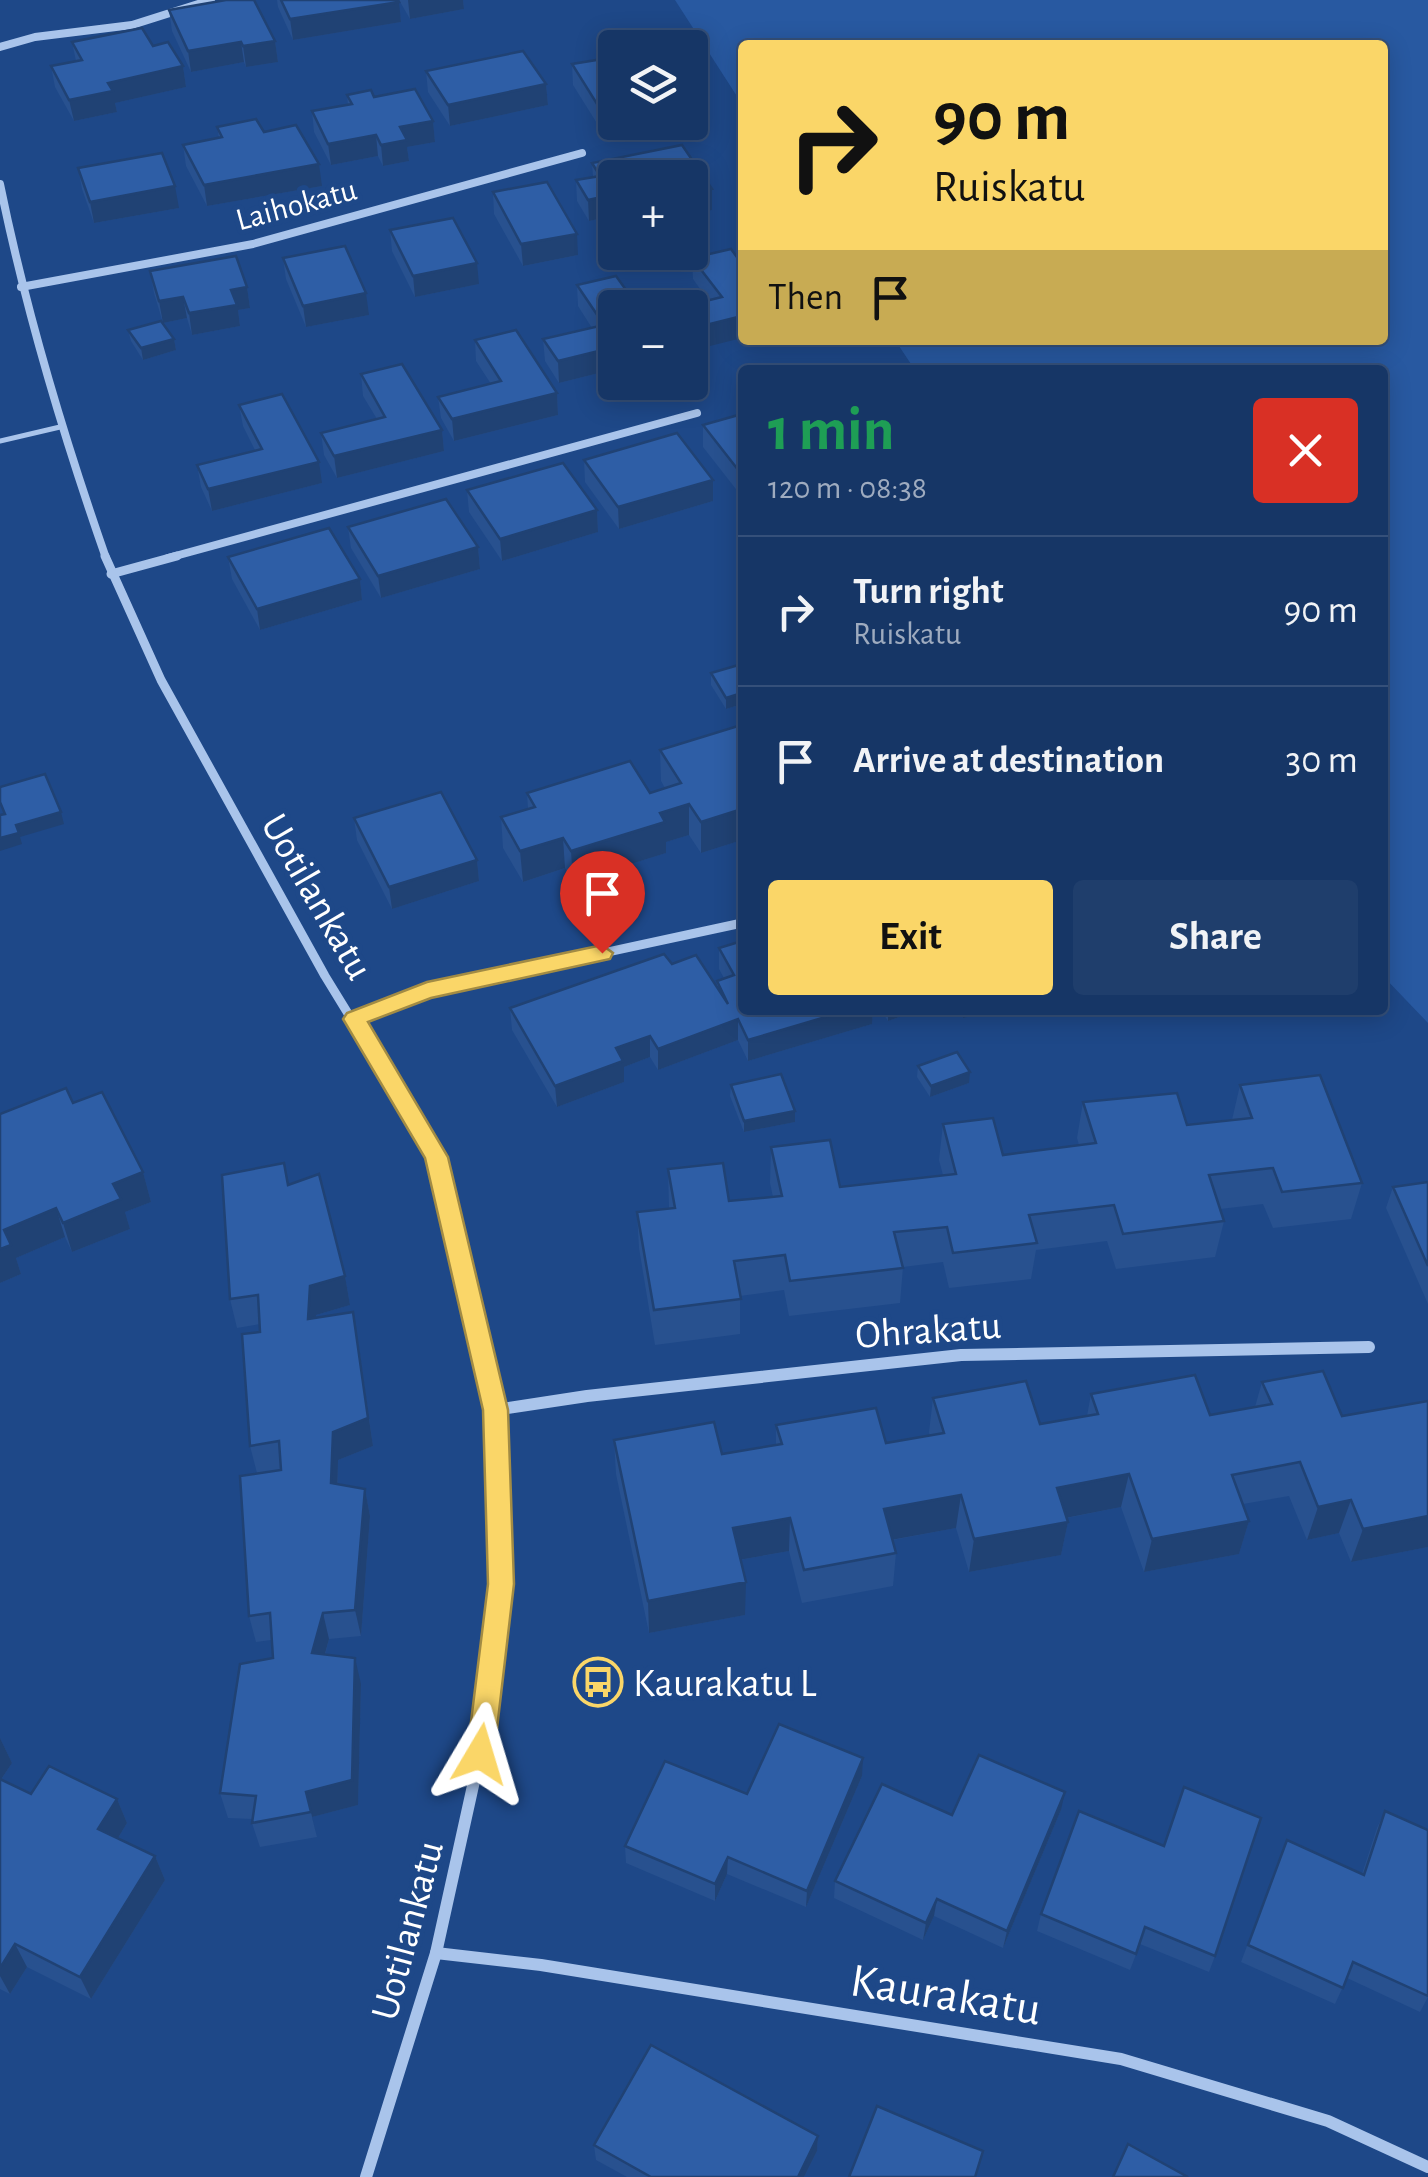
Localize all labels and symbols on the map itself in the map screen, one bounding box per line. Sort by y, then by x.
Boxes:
street label: Laihokatu [232,174,360,236]
street label: Uotilankatu [253,808,379,986]
pin [560,851,645,954]
street label: Ohrakatu [854,1306,1002,1356]
bus stop icon: Kaurakatu L [572,1656,624,1708]
place label: Kaurakatu L [633,1664,817,1704]
position arrow [428,1702,532,1806]
street label: Uotilankatu [365,1837,451,2024]
street label: Kaurakatu [847,1957,1044,2035]

